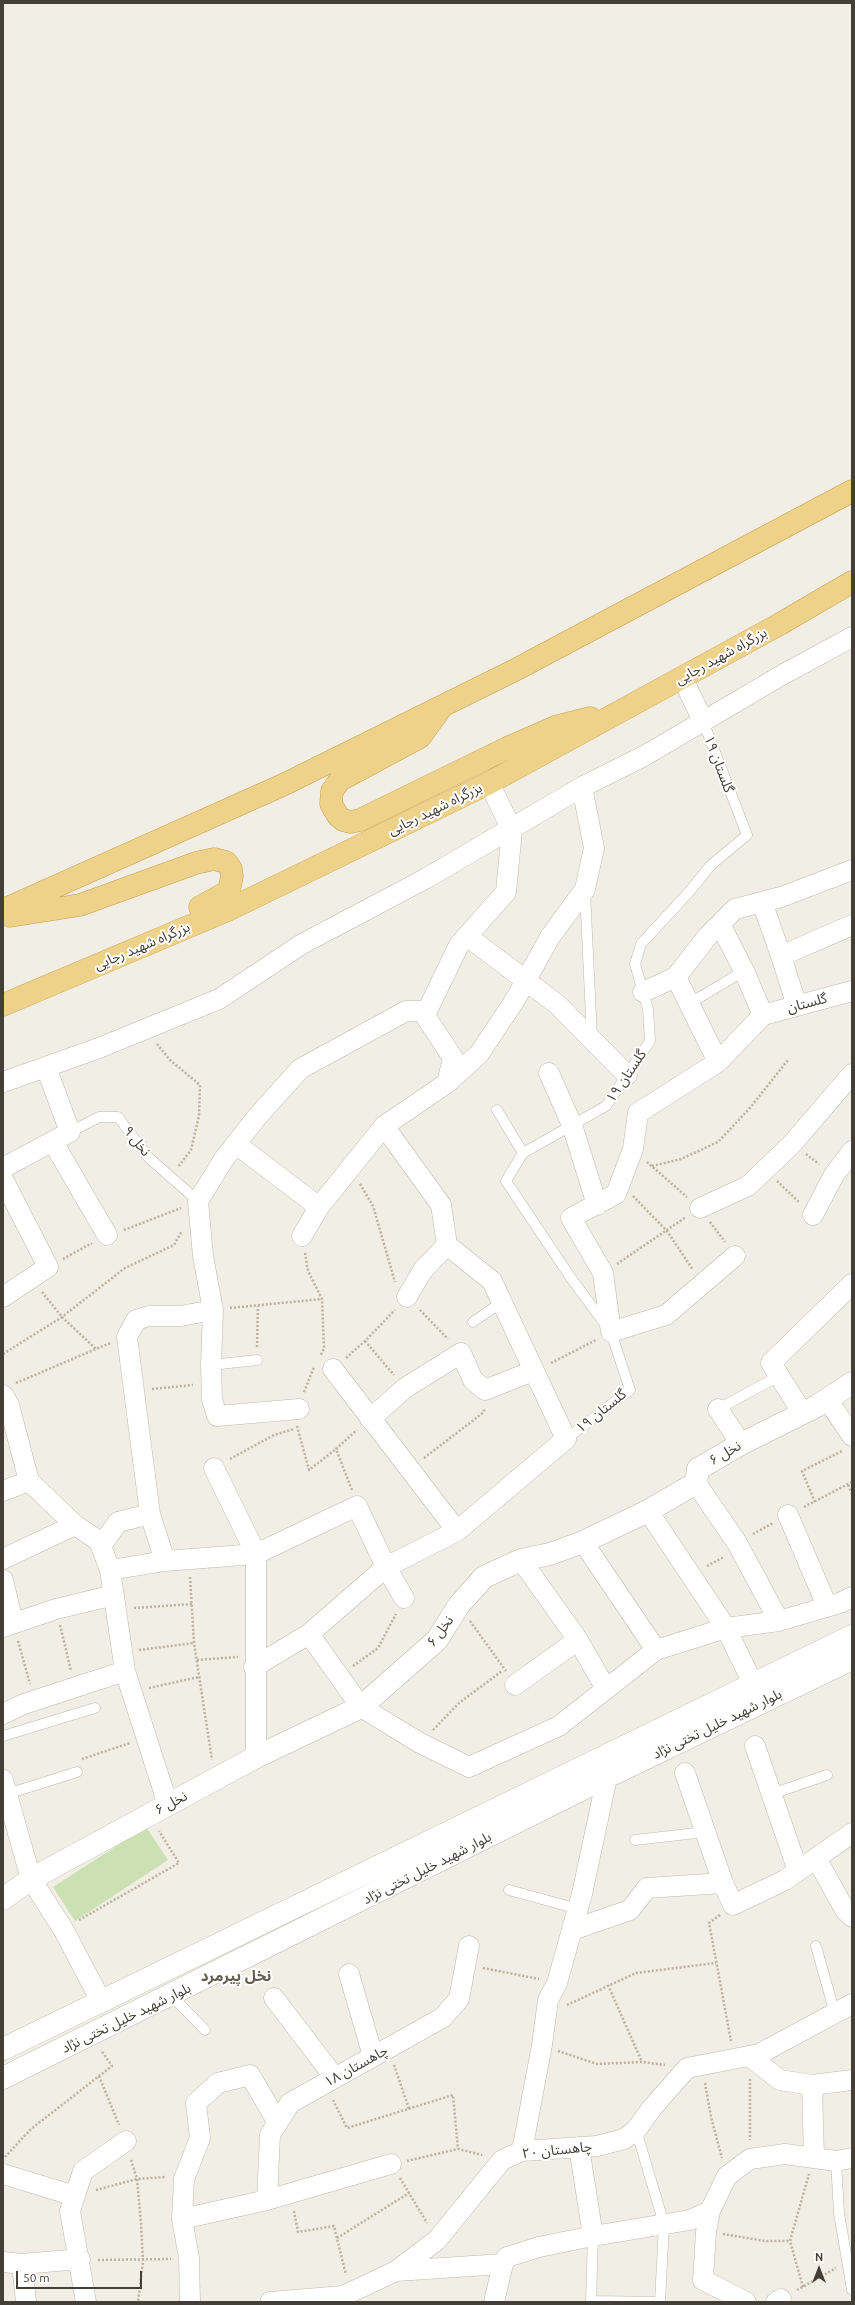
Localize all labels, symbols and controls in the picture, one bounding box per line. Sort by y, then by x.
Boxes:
street label: بزرگراه شهید رجایی [672,624,770,688]
street label: گلستان ۱۹ [700,733,738,795]
street label: بزرگراه شهید رجایی [385,779,485,839]
street label: بزرگراه شهید رجایی [92,918,192,974]
street label: گلستان [785,990,829,1016]
street label: گلستان ۱۹ [602,1046,650,1106]
street label: نخل ۹ [120,1122,154,1160]
street label: گلستان ۱۹ [572,1386,630,1436]
street label: نخل ۶ [706,1437,744,1469]
street label: نخل ۶ [423,1612,457,1650]
street label: بلوار شهید خلیل تختی نژاد [649,1685,785,1763]
street label: نخل ۶ [152,1788,190,1818]
street label: بلوار شهید خلیل تختی نژاد [360,1828,494,1908]
district label: نخل پیرمرد [201,1967,271,1985]
street label: بلوار شهید خلیل تختی نژاد [58,1979,194,2057]
street label: چاهستان ۱۸ [321,2042,391,2090]
street label: چاهستان ۲۰ [521,2138,593,2162]
north arrow [799,2249,839,2289]
text: N [815,2251,823,2263]
scale bar [18,2263,144,2289]
text: 50 m [23,2271,50,2284]

